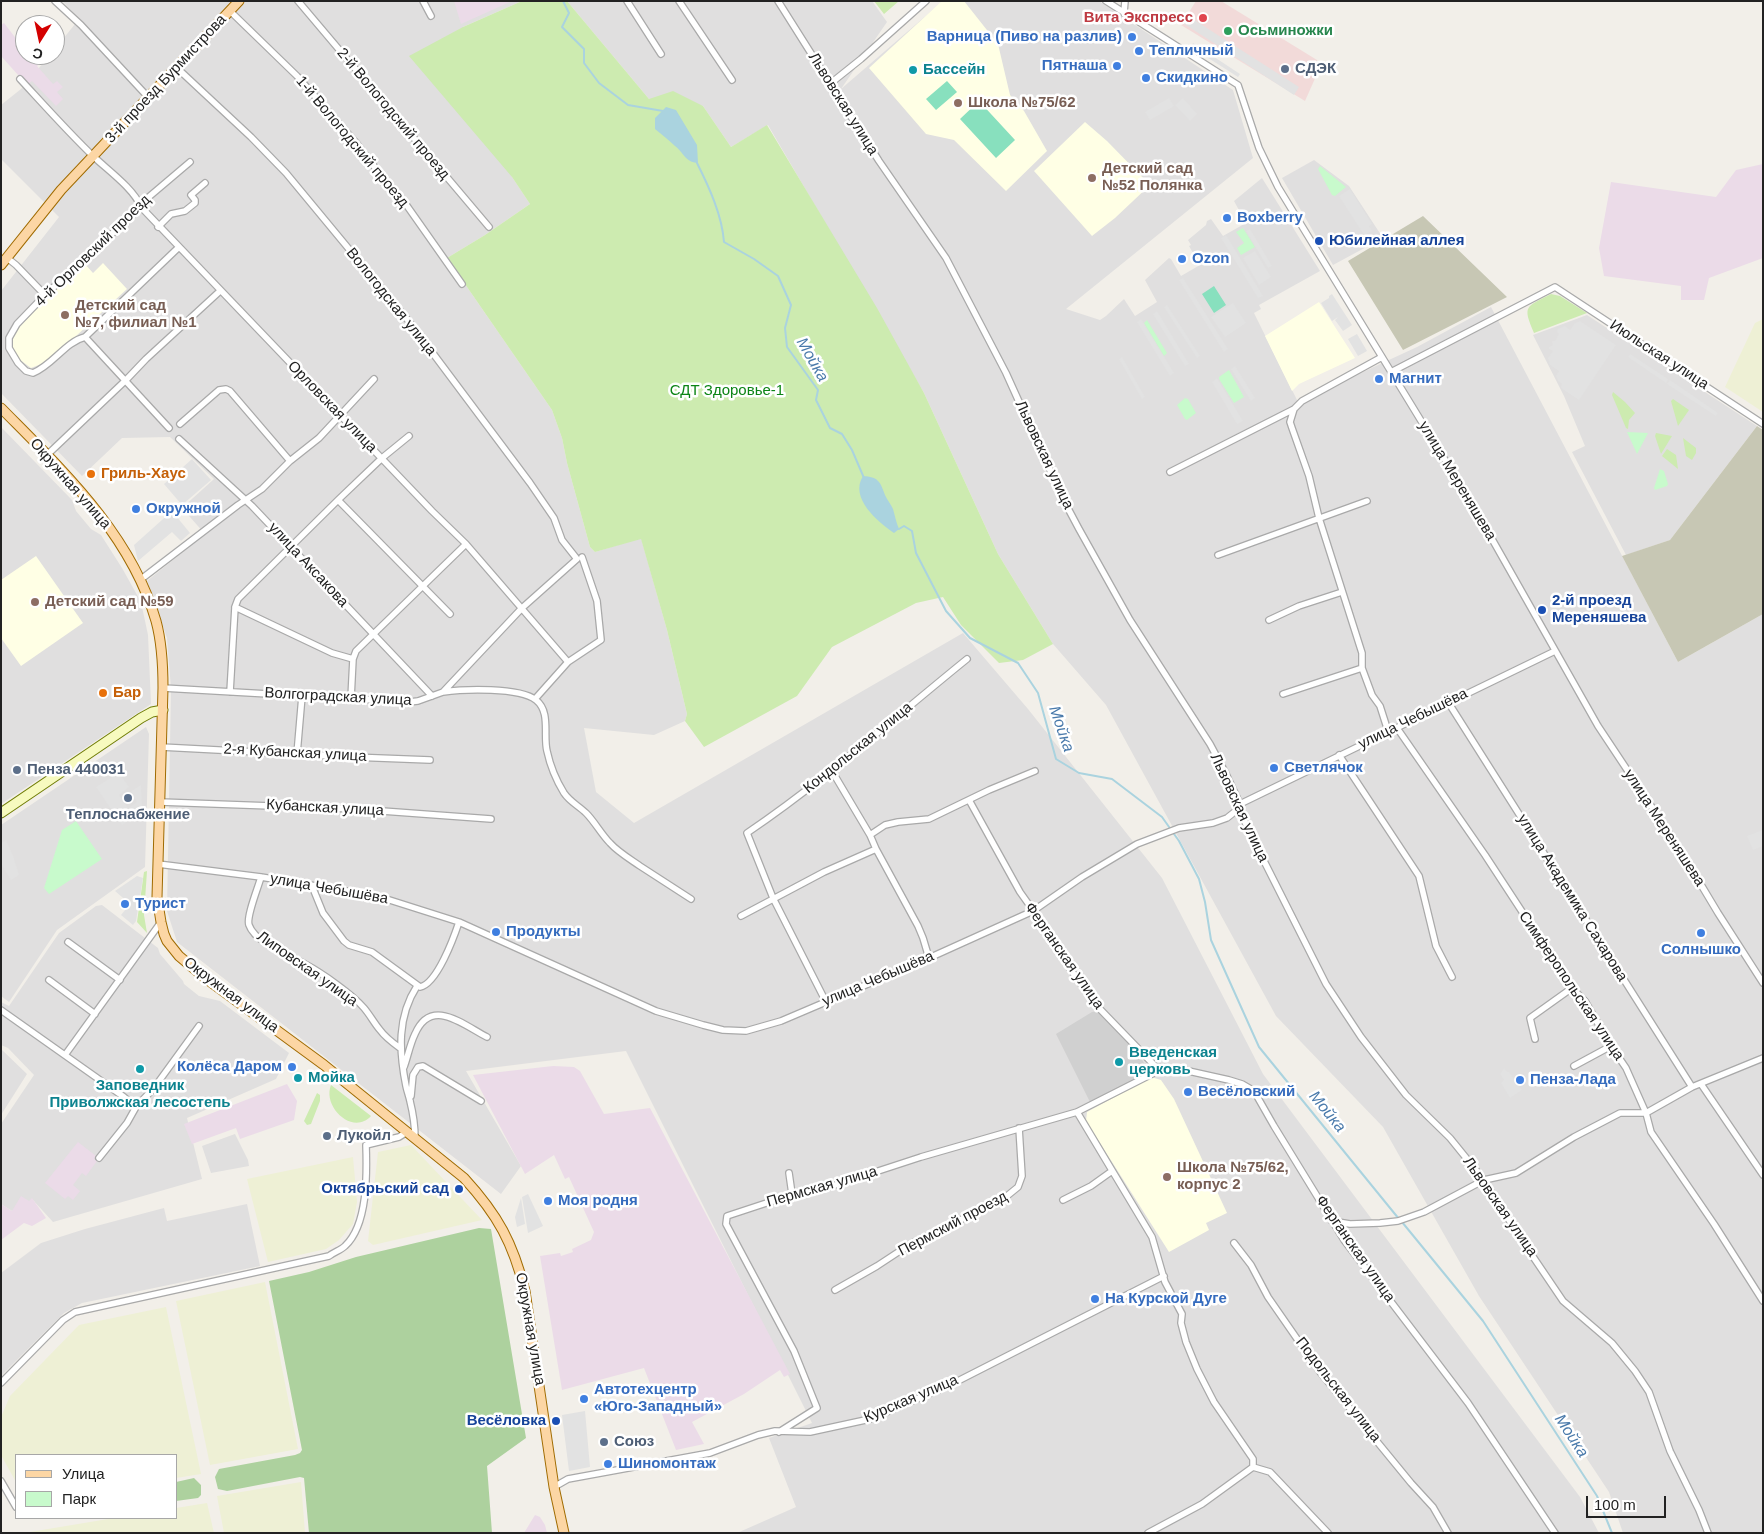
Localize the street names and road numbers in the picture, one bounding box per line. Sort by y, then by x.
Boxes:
street label: 3-й проезд Бурмистрова [102,11,230,147]
street label: 2-й Вологодский проезд [333,45,453,183]
street label: Львовская улица [804,49,882,159]
street label: 1-й Вологодский проезд [292,73,412,211]
street label: 4-й Орловский проезд [32,191,154,311]
street label: Вологодская улица [342,244,440,360]
street label: Июльская улица [1606,316,1712,394]
street label: Орловская улица [284,357,380,457]
street label: Львовская улица [1011,398,1077,512]
street label: улица Мереняшева [1414,418,1500,544]
street label: Окружная улица [26,435,114,533]
street label: улица Аксакова [264,519,352,611]
street label: Волгоградская улица [264,684,412,710]
street label: улица Чебышёва [1355,685,1471,753]
street label: Кондольская улица [800,699,916,797]
street label: 2-я Кубанская улица [223,740,367,766]
street label: Львовская улица [1206,751,1272,865]
street label: улица Мереняшева [1619,766,1709,890]
street label: Кубанская улица [266,796,384,820]
street label: улица Академика Сахарова [1513,811,1631,985]
street label: улица Чебышёва [269,870,389,908]
street label: Ферганская улица [1020,899,1108,1013]
street label: Симферопольская улица [1514,908,1628,1064]
street label: Липовская улица [253,928,361,1010]
street label: улица Чебышёва [819,947,937,1011]
street label: Окружная улица [180,953,282,1037]
street label: Львовская улица [1459,1154,1541,1260]
street label: Пермская улица [765,1163,879,1211]
street label: Пермский проезд [895,1188,1011,1260]
street label: Ферганская улица [1311,1192,1399,1306]
street label: Окружная улица [511,1271,549,1387]
street label: Подольская улица [1291,1334,1385,1446]
street label: Курская улица [861,1371,961,1427]

